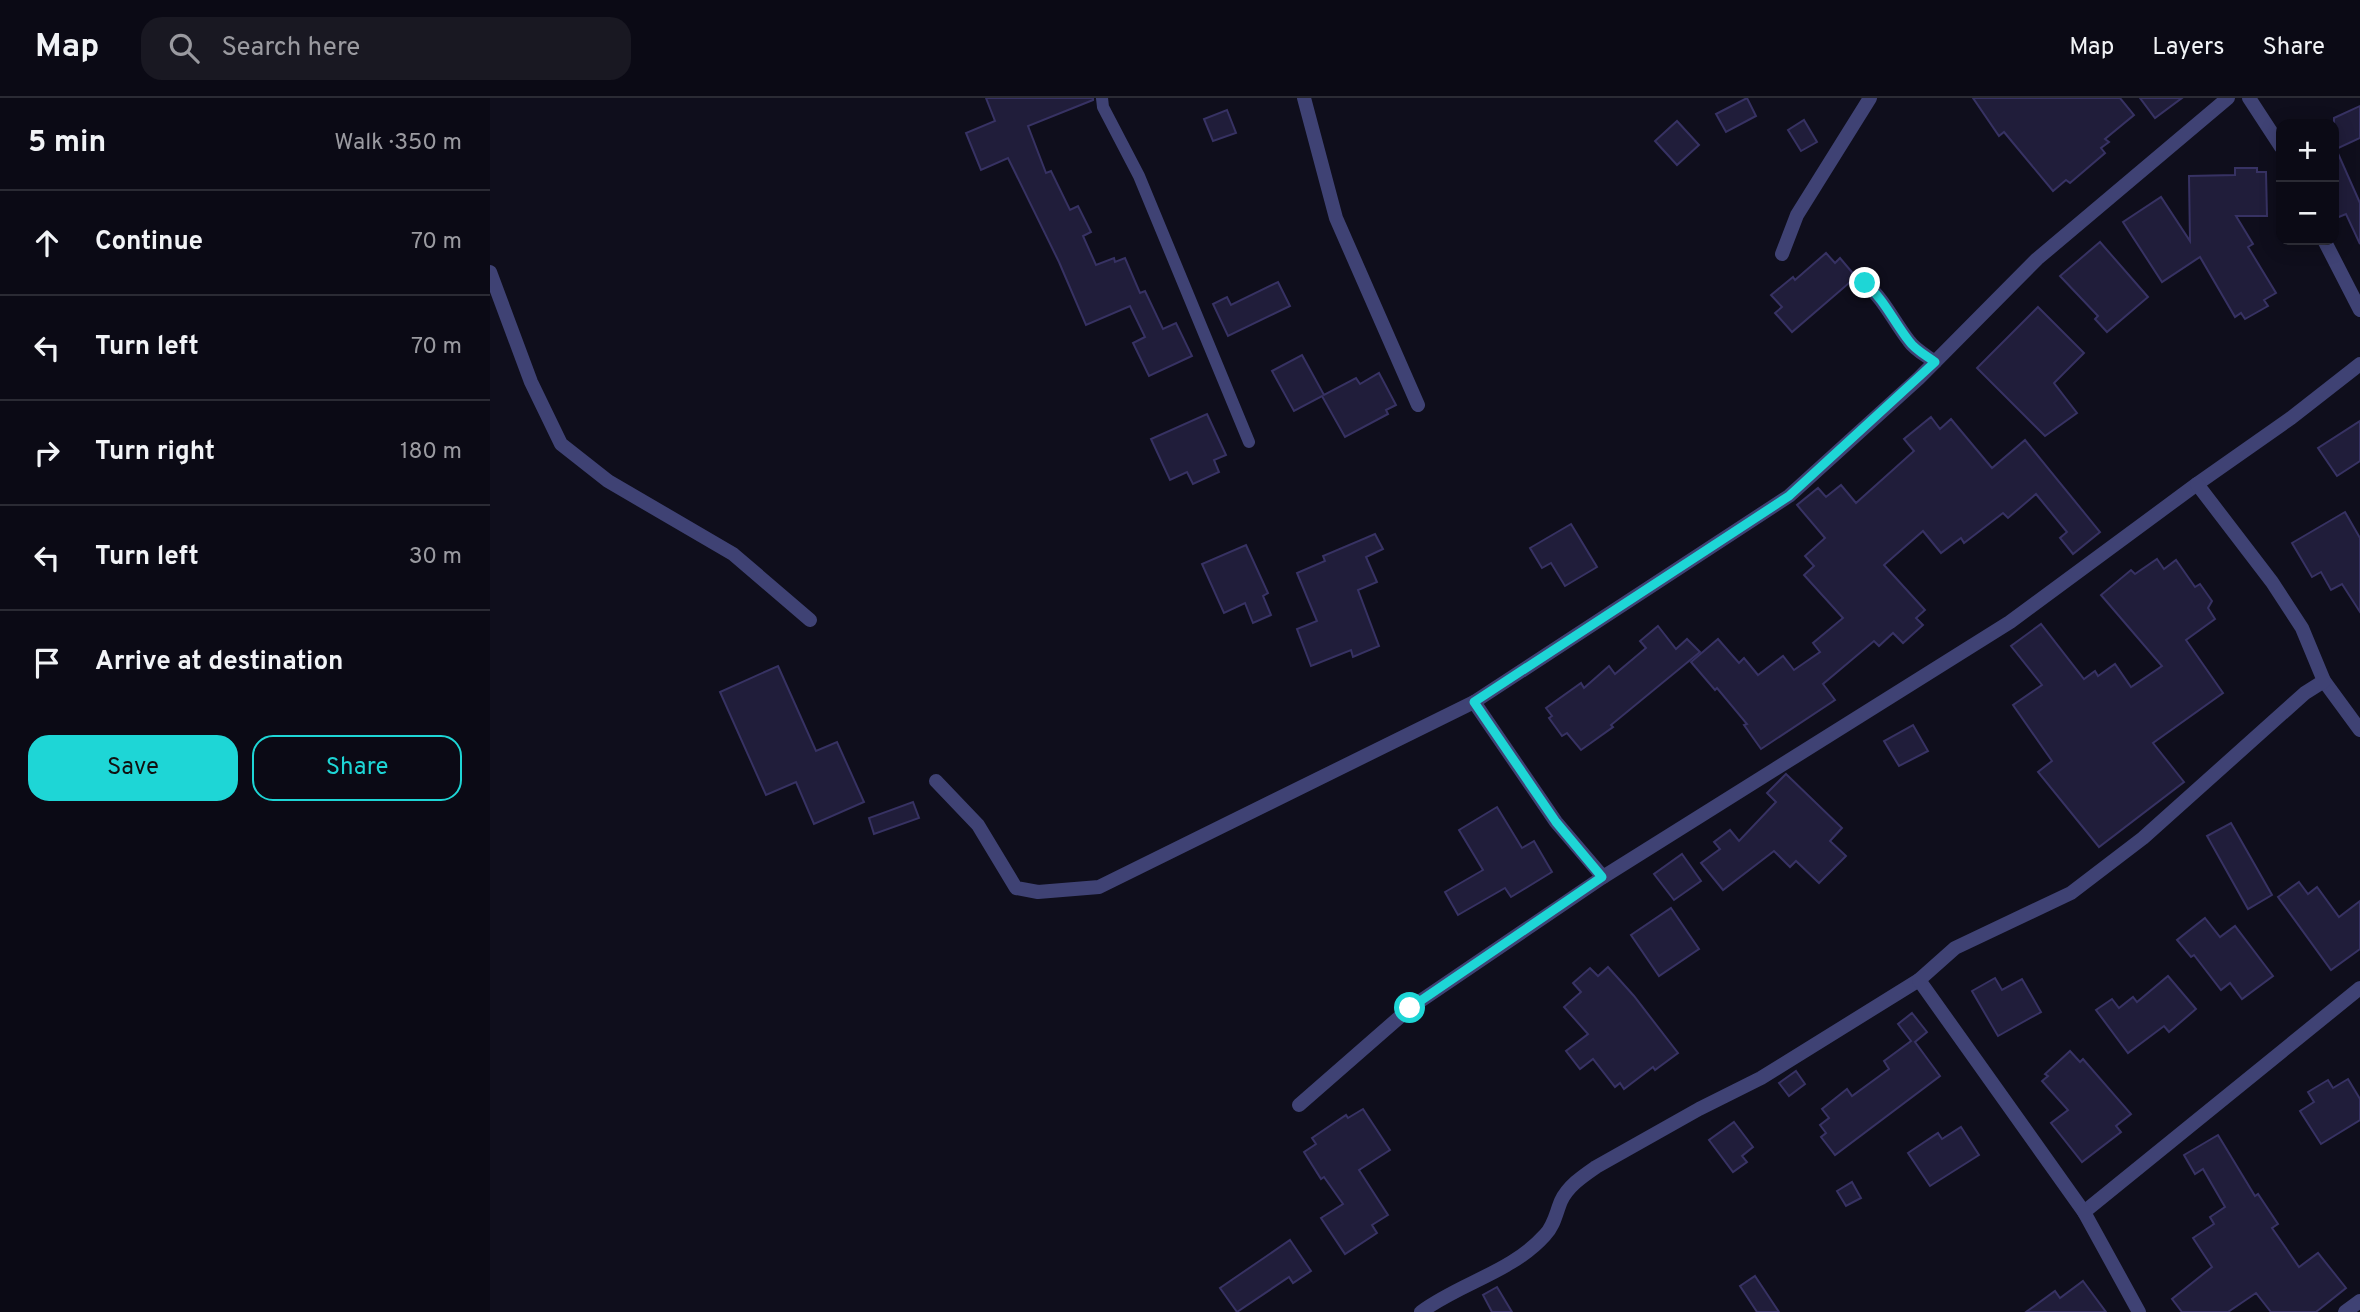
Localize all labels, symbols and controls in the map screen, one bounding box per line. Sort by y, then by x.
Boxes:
search box [141,17,631,80]
text: Map [35,27,99,69]
icon: search [165,29,203,67]
text: Search here [221,32,360,65]
text: Map [2069,33,2114,63]
text: Layers [2152,33,2224,63]
text: Share [2262,33,2325,63]
map controls [2276,119,2339,245]
button: + [2276,119,2339,182]
text: 5 min [28,125,106,162]
text: Walk · 350 m [334,129,462,158]
button: − [2276,182,2339,245]
icon: ahead [28,224,66,262]
text: Continue [95,226,203,259]
text: 70 m [411,228,462,257]
route end [1849,267,1880,298]
icon: left [28,329,66,367]
text: Turn left [95,331,199,364]
text: 70 m [411,333,462,362]
icon: right [28,434,66,472]
text: Turn right [95,436,215,469]
text: 180 m [400,438,462,467]
icon: left [28,539,66,577]
text: Turn left [95,541,199,574]
text: 30 m [409,543,462,572]
icon: arrive [28,644,66,682]
text: Arrive at destination [95,646,343,679]
button: Save [28,735,238,801]
button: Share [252,735,462,801]
route start [1394,992,1425,1023]

